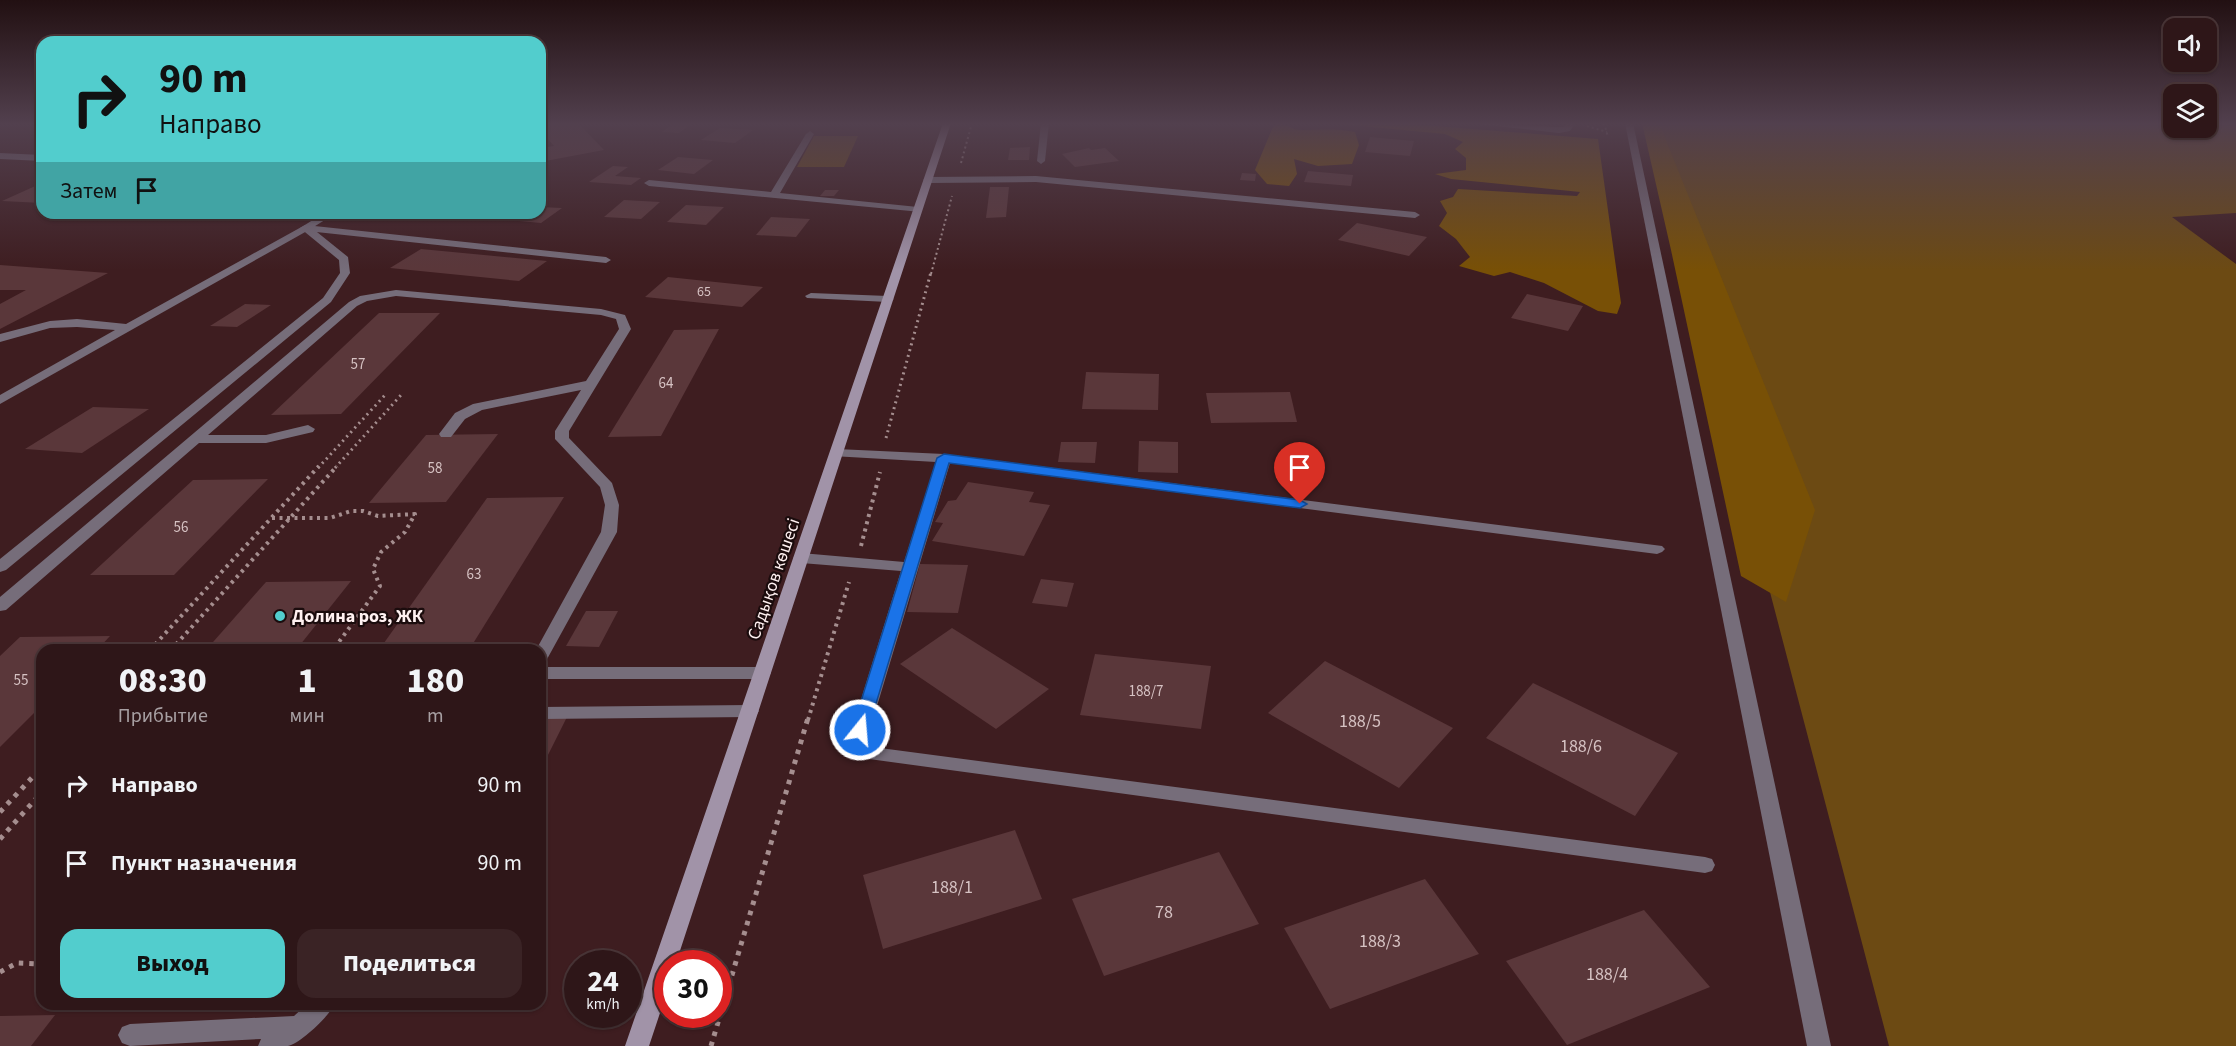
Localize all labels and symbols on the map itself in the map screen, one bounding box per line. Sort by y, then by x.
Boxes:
house number: 65 [697,282,711,302]
house number: 57 [351,354,365,375]
house number: 64 [659,373,674,394]
pin [1274,442,1325,504]
house number: 58 [428,458,442,479]
street label: Садықов көшесі [742,515,806,643]
house number: 56 [174,517,188,538]
house number: 63 [467,564,481,585]
place label: Долина роз, ЖК [292,604,424,629]
marker: Долина роз, ЖК [273,609,287,623]
house number: 55 [14,670,28,691]
house number: 188/7 [1128,681,1164,702]
position arrow [828,698,892,762]
house number: 188/5 [1339,709,1381,734]
house number: 188/6 [1560,734,1602,759]
house number: 188/1 [931,875,973,900]
house number: 78 [1155,900,1173,925]
house number: 188/3 [1359,929,1401,954]
speed limit sign: 30 [654,950,732,1028]
house number: 188/4 [1586,962,1628,987]

